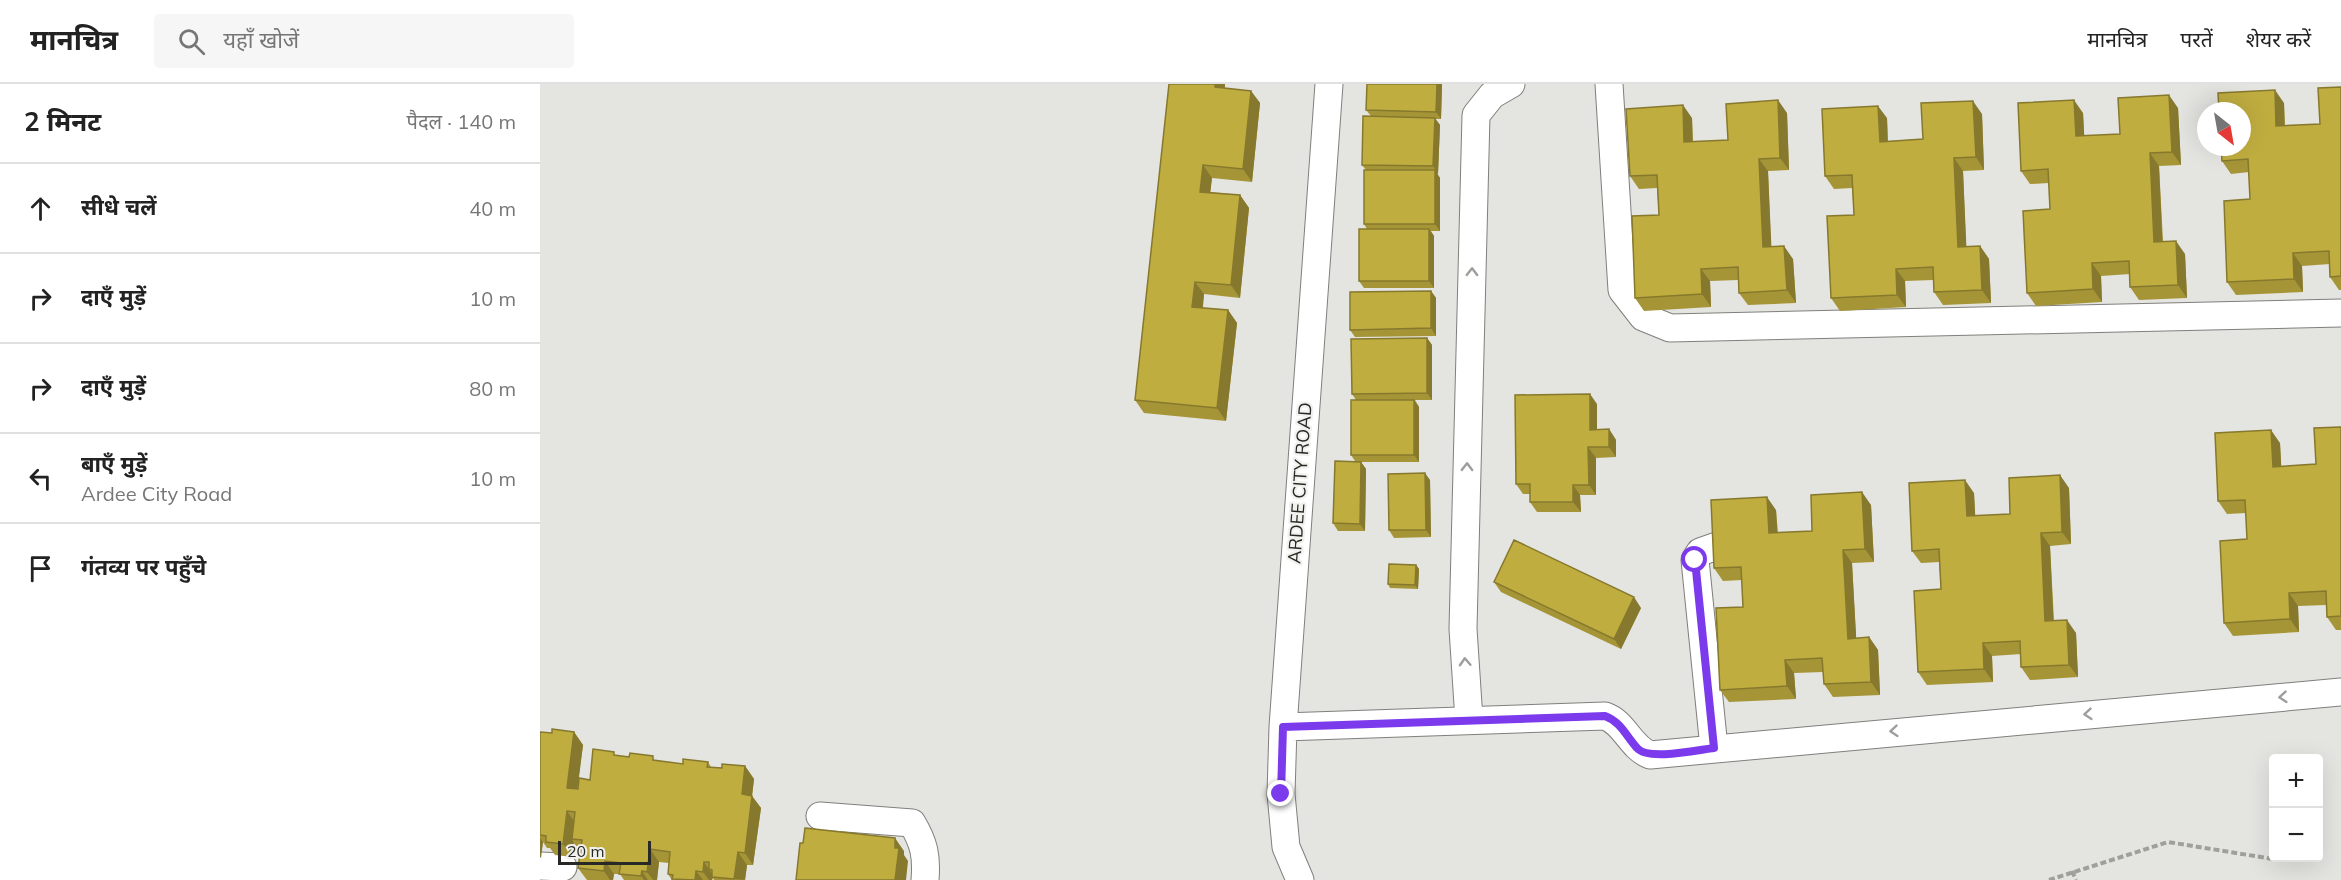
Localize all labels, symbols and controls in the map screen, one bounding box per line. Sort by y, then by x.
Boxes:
search box [154,14,574,68]
text: मानचित्र [30,22,118,57]
icon: search [175,25,208,58]
text: यहाँ खोजें [223,26,299,54]
text: मानचित्र [2087,26,2147,52]
text: परतें [2180,26,2213,52]
text: शेयर करें [2246,26,2311,52]
north arrow [2197,102,2251,156]
text: 2 मिनट [24,105,101,138]
text: पैदल · 140 m [407,109,516,134]
icon: ahead [24,192,57,225]
text: सीधे चलें [81,193,156,221]
text: 40 m [469,196,516,221]
one-way arrow [1466,268,1478,277]
icon: right [24,282,57,315]
text: दाएँ मुड़ें [81,283,146,311]
text: 10 m [469,286,516,311]
icon: right [24,372,57,405]
text: दाएँ मुड़ें [81,373,146,401]
text: 80 m [469,376,516,401]
street label: ARDEE CITY ROAD [1282,402,1317,564]
text: बाएँ मुड़ें [81,450,147,478]
icon: left [24,462,57,495]
one-way arrow [1461,462,1474,471]
text: 10 m [469,466,516,491]
text: Ardee City Road [81,481,232,506]
route start [1681,546,1707,572]
icon: arrive [24,552,57,585]
text: गंतव्य पर पहुँचे [81,553,206,581]
one-way arrow [1459,657,1472,666]
one-way arrow [2278,690,2287,703]
one-way arrow [2084,707,2093,720]
one-way arrow [1890,724,1899,737]
map controls [2269,754,2323,862]
button: + [2269,754,2323,808]
route end [1267,780,1293,806]
button: − [2269,808,2323,862]
scale bar [558,838,651,866]
text: 20 m [567,841,604,861]

